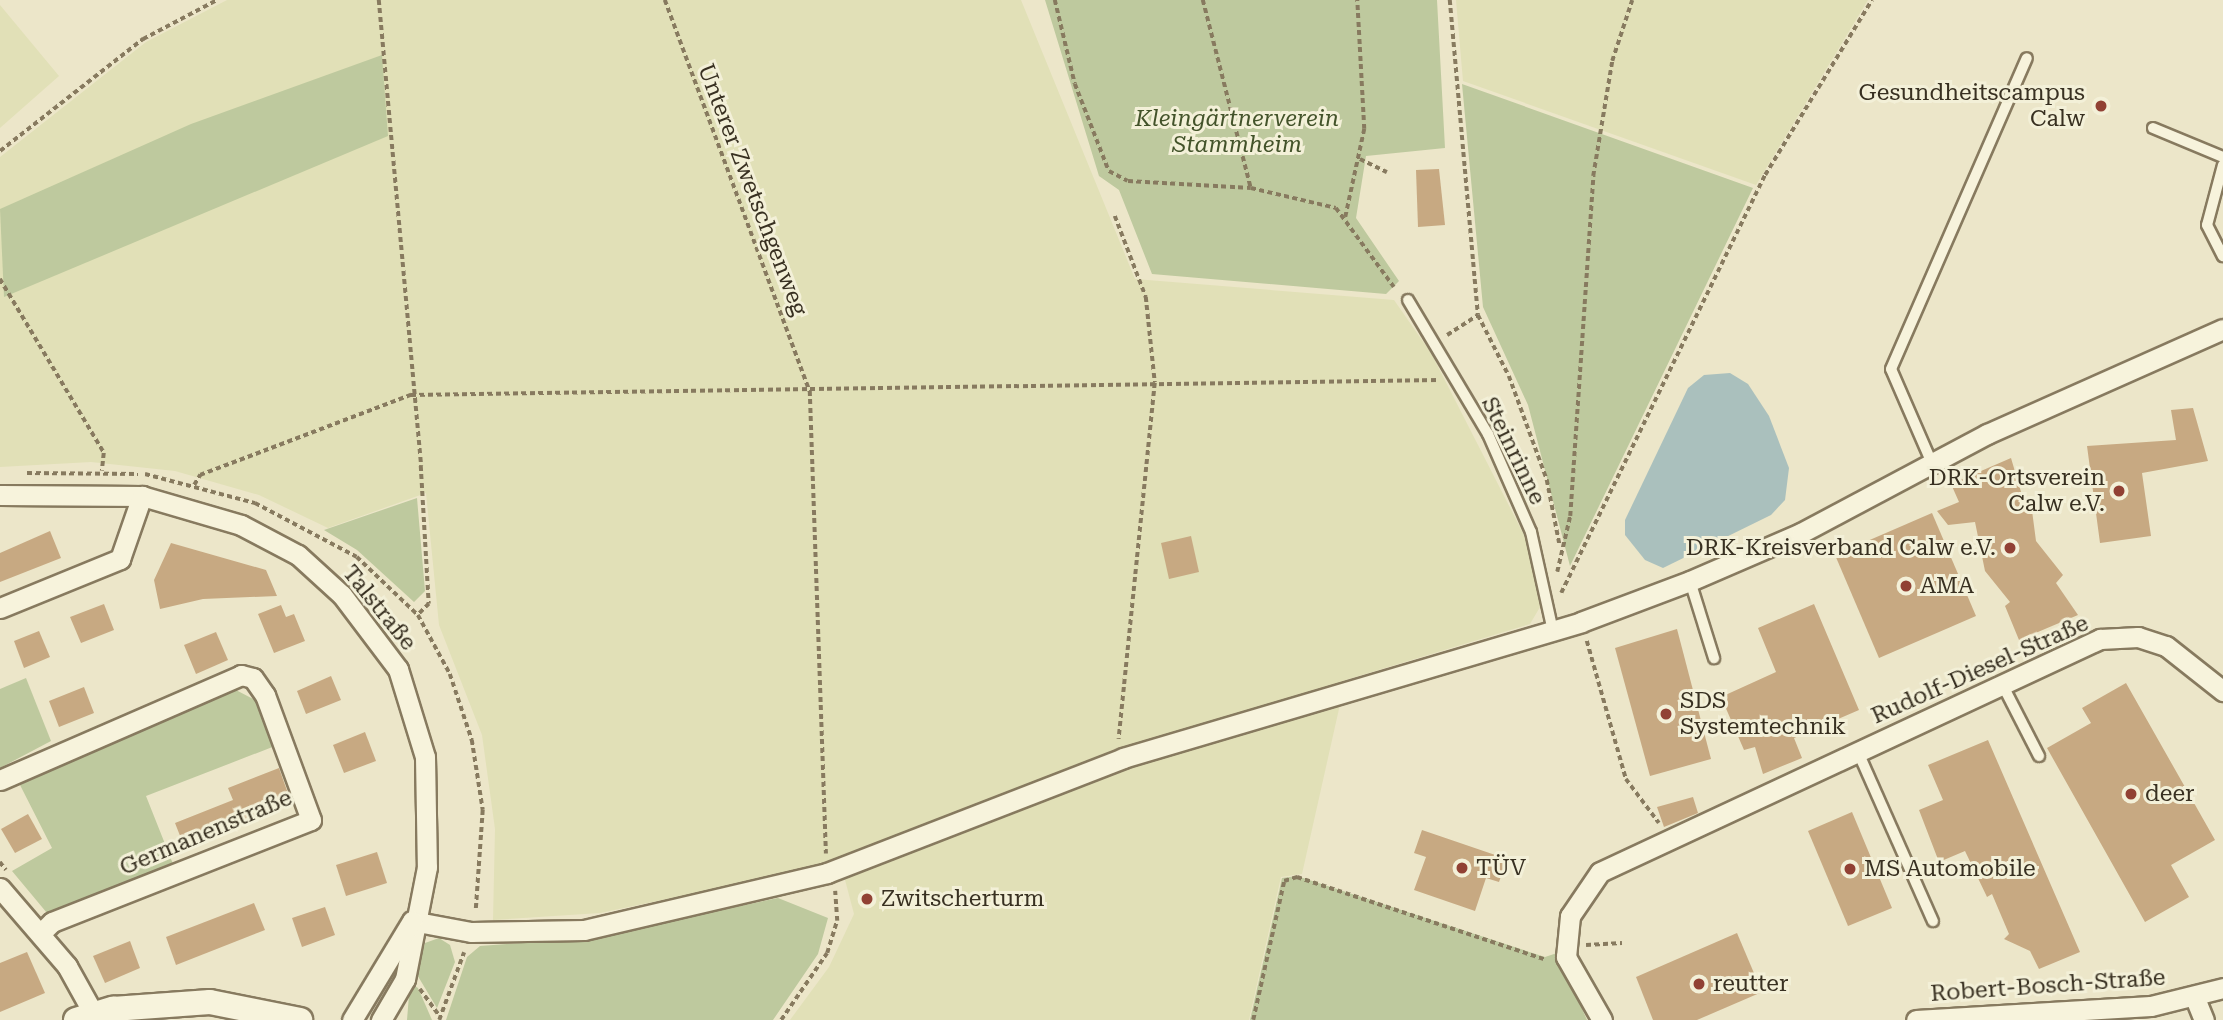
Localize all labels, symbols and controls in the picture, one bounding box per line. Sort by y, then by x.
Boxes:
street label: Unterer Zwetschgenweg [691,60,813,320]
place label: Gesundheitscampus Calw [1858,79,2085,133]
marker: Gesundheitscampus Calw [2091,96,2111,116]
park label: Kleingärtnerverein Stammheim [1135,105,1339,159]
street label: Steinrinne [1475,393,1551,509]
place label: DRK-Ortsverein Calw e.V. [1929,464,2105,518]
marker: DRK-Ortsverein Calw e.V. [2111,483,2127,499]
place label: DRK-Kreisverband Calw e.V. [1686,534,1996,562]
marker: DRK-Kreisverband Calw e.V. [2002,540,2018,556]
street label: Talstraße [336,560,422,656]
place label: AMA [1920,572,1974,600]
marker: AMA [1898,578,1914,594]
street label: Rudolf-Diesel-Straße [1867,610,2093,730]
place label: SDS Systemtechnik [1680,687,1846,741]
marker: SDS Systemtechnik [1658,706,1674,722]
place label: deer [2145,780,2195,808]
street label: Germanenstraße [116,784,296,882]
marker: deer [2123,786,2139,802]
place label: TÜV [1476,854,1526,882]
place label: MS Automobile [1864,855,2036,883]
marker: TÜV [1454,860,1470,876]
marker: MS Automobile [1842,861,1858,877]
place label: Zwitscherturm [881,885,1045,913]
marker: Zwitscherturm [859,891,875,907]
street label: Robert-Bosch-Straße [1930,964,2166,1008]
place label: reutter [1713,970,1788,998]
marker: reutter [1691,976,1707,992]

